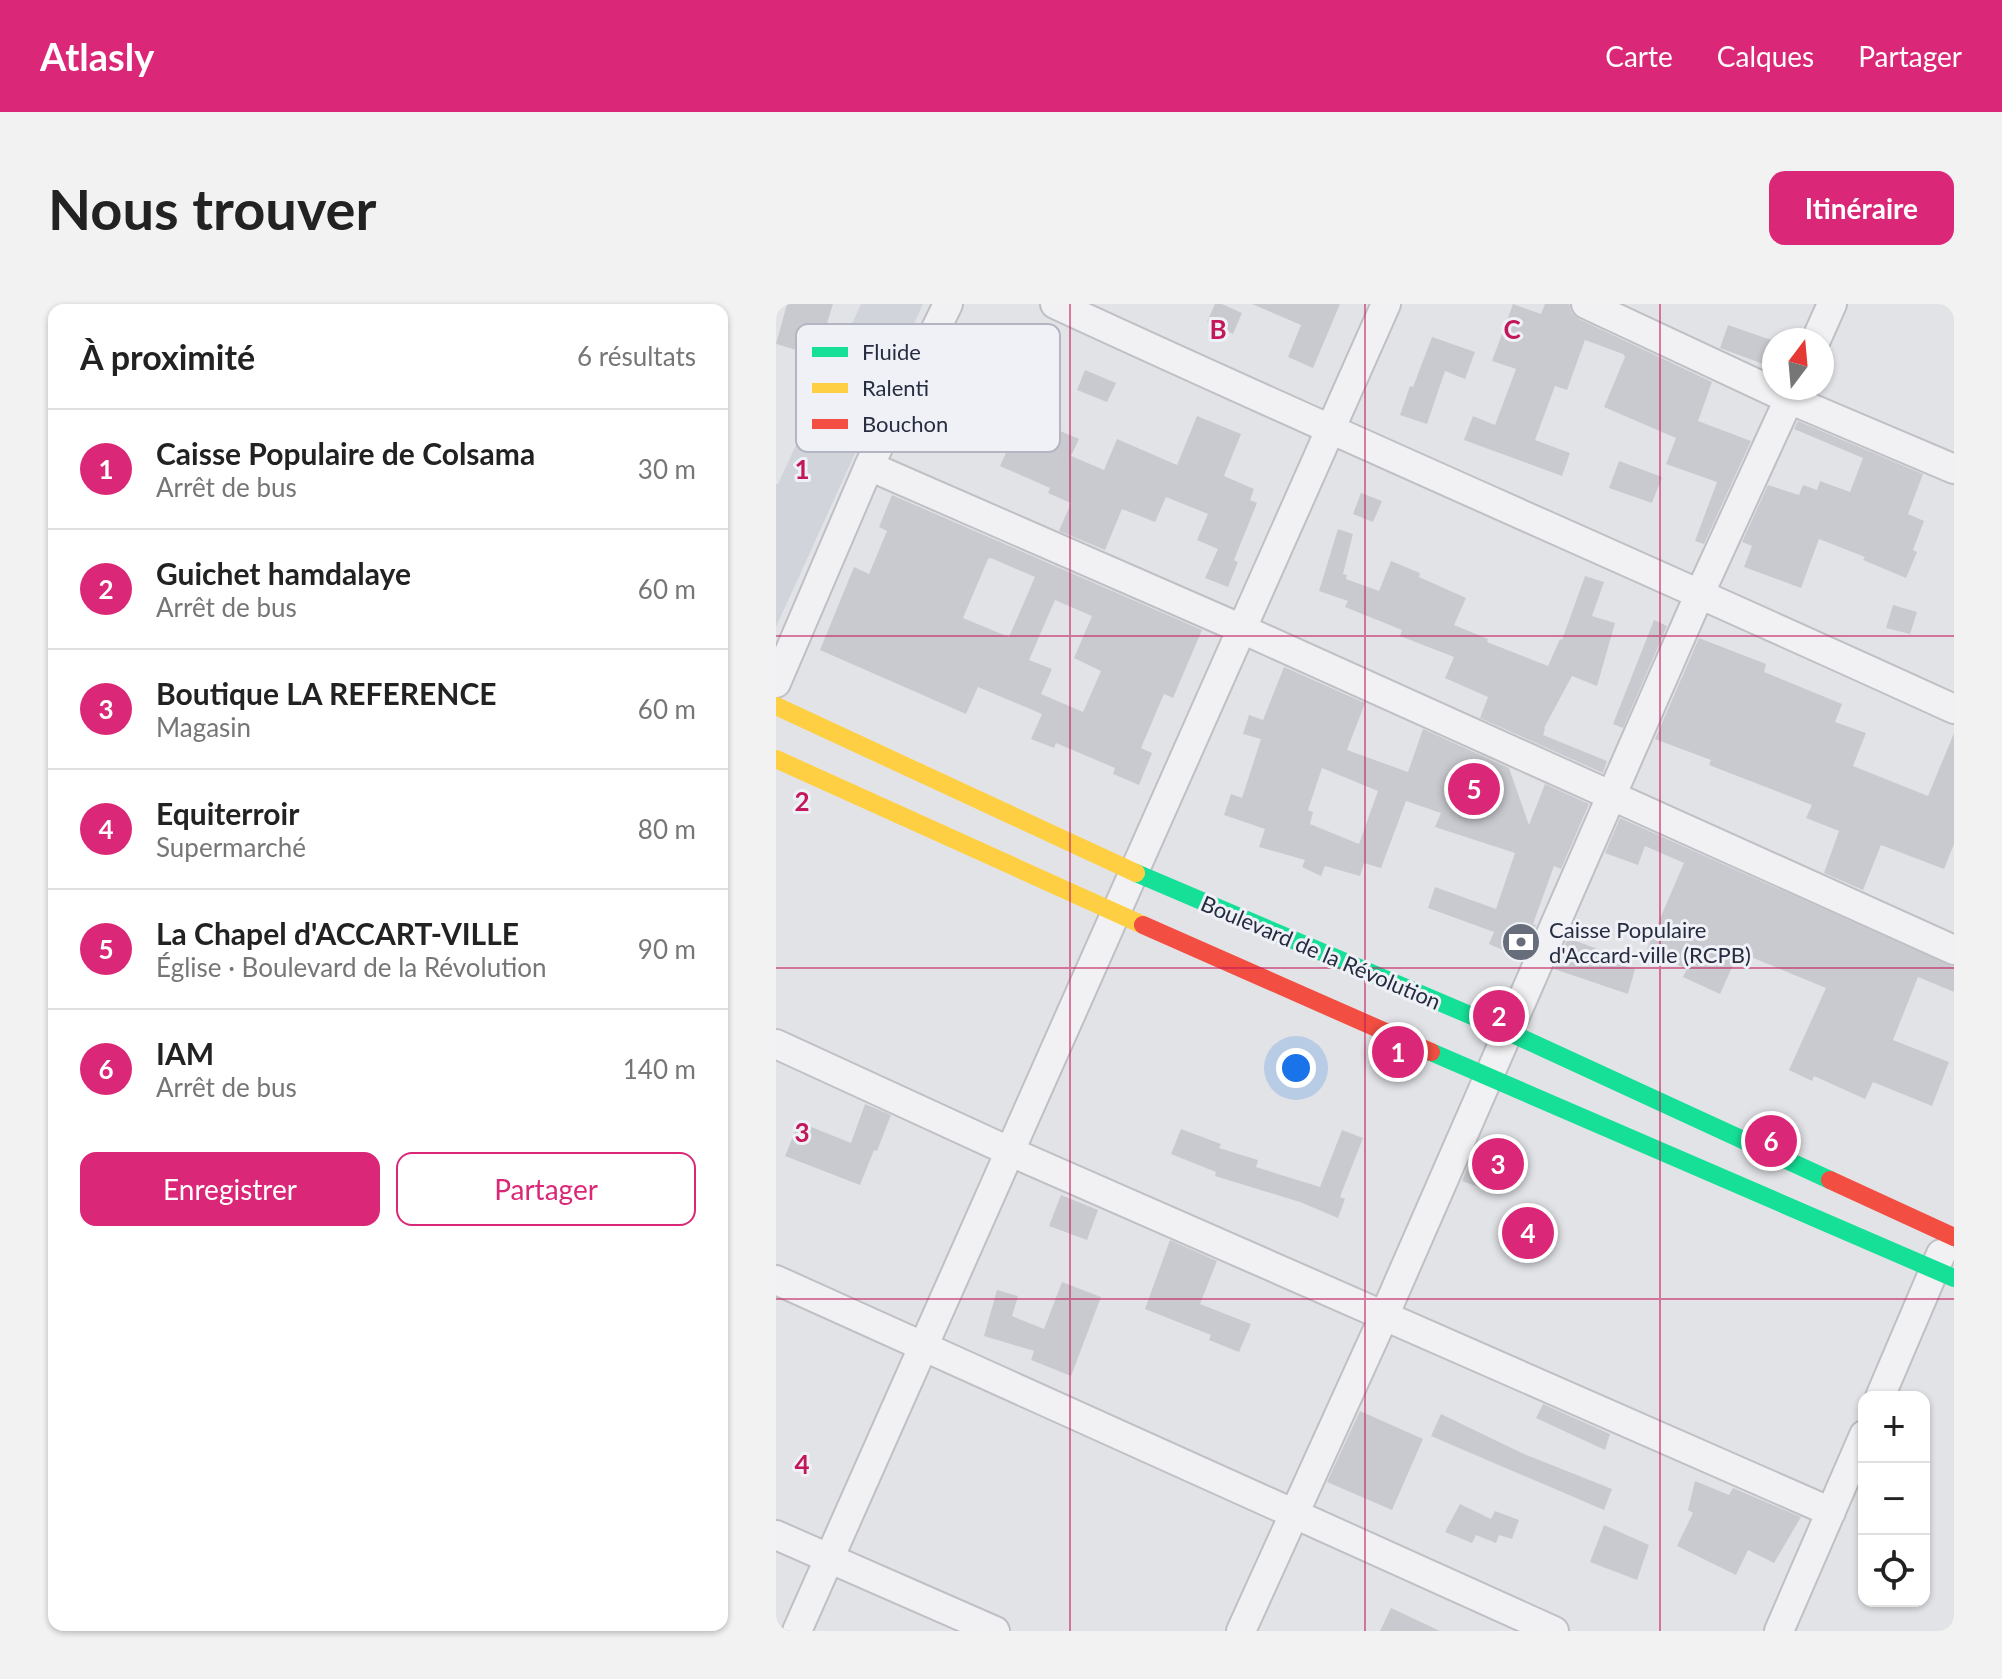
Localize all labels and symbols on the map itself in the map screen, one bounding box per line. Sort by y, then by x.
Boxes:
text: B [1209,313,1227,345]
text: C [1503,313,1521,345]
legend [796,324,1060,452]
north arrow [1762,328,1834,400]
text: Fluide [862,338,921,365]
text: Ralenti [862,374,929,401]
text: Bouchon [862,410,948,437]
text: 1 [794,453,810,485]
pin: 5 [1448,759,1500,819]
text: 2 [794,785,810,817]
street label: Boulevard de la Révolution [1197,889,1445,1015]
place label: Caisse Populaire d'Accard-ville (RCPB) [1549,916,1751,968]
bank icon: Caisse Populaire d'Accard-ville (RCPB) [1500,921,1542,963]
pin: 2 [1473,986,1525,1046]
pin: 1 [1372,1022,1424,1082]
your location [1276,1048,1316,1088]
pin: 6 [1745,1111,1797,1171]
text: 3 [794,1116,810,1148]
pin: 3 [1472,1134,1524,1194]
pin: 4 [1502,1203,1554,1263]
text: 4 [794,1448,810,1480]

